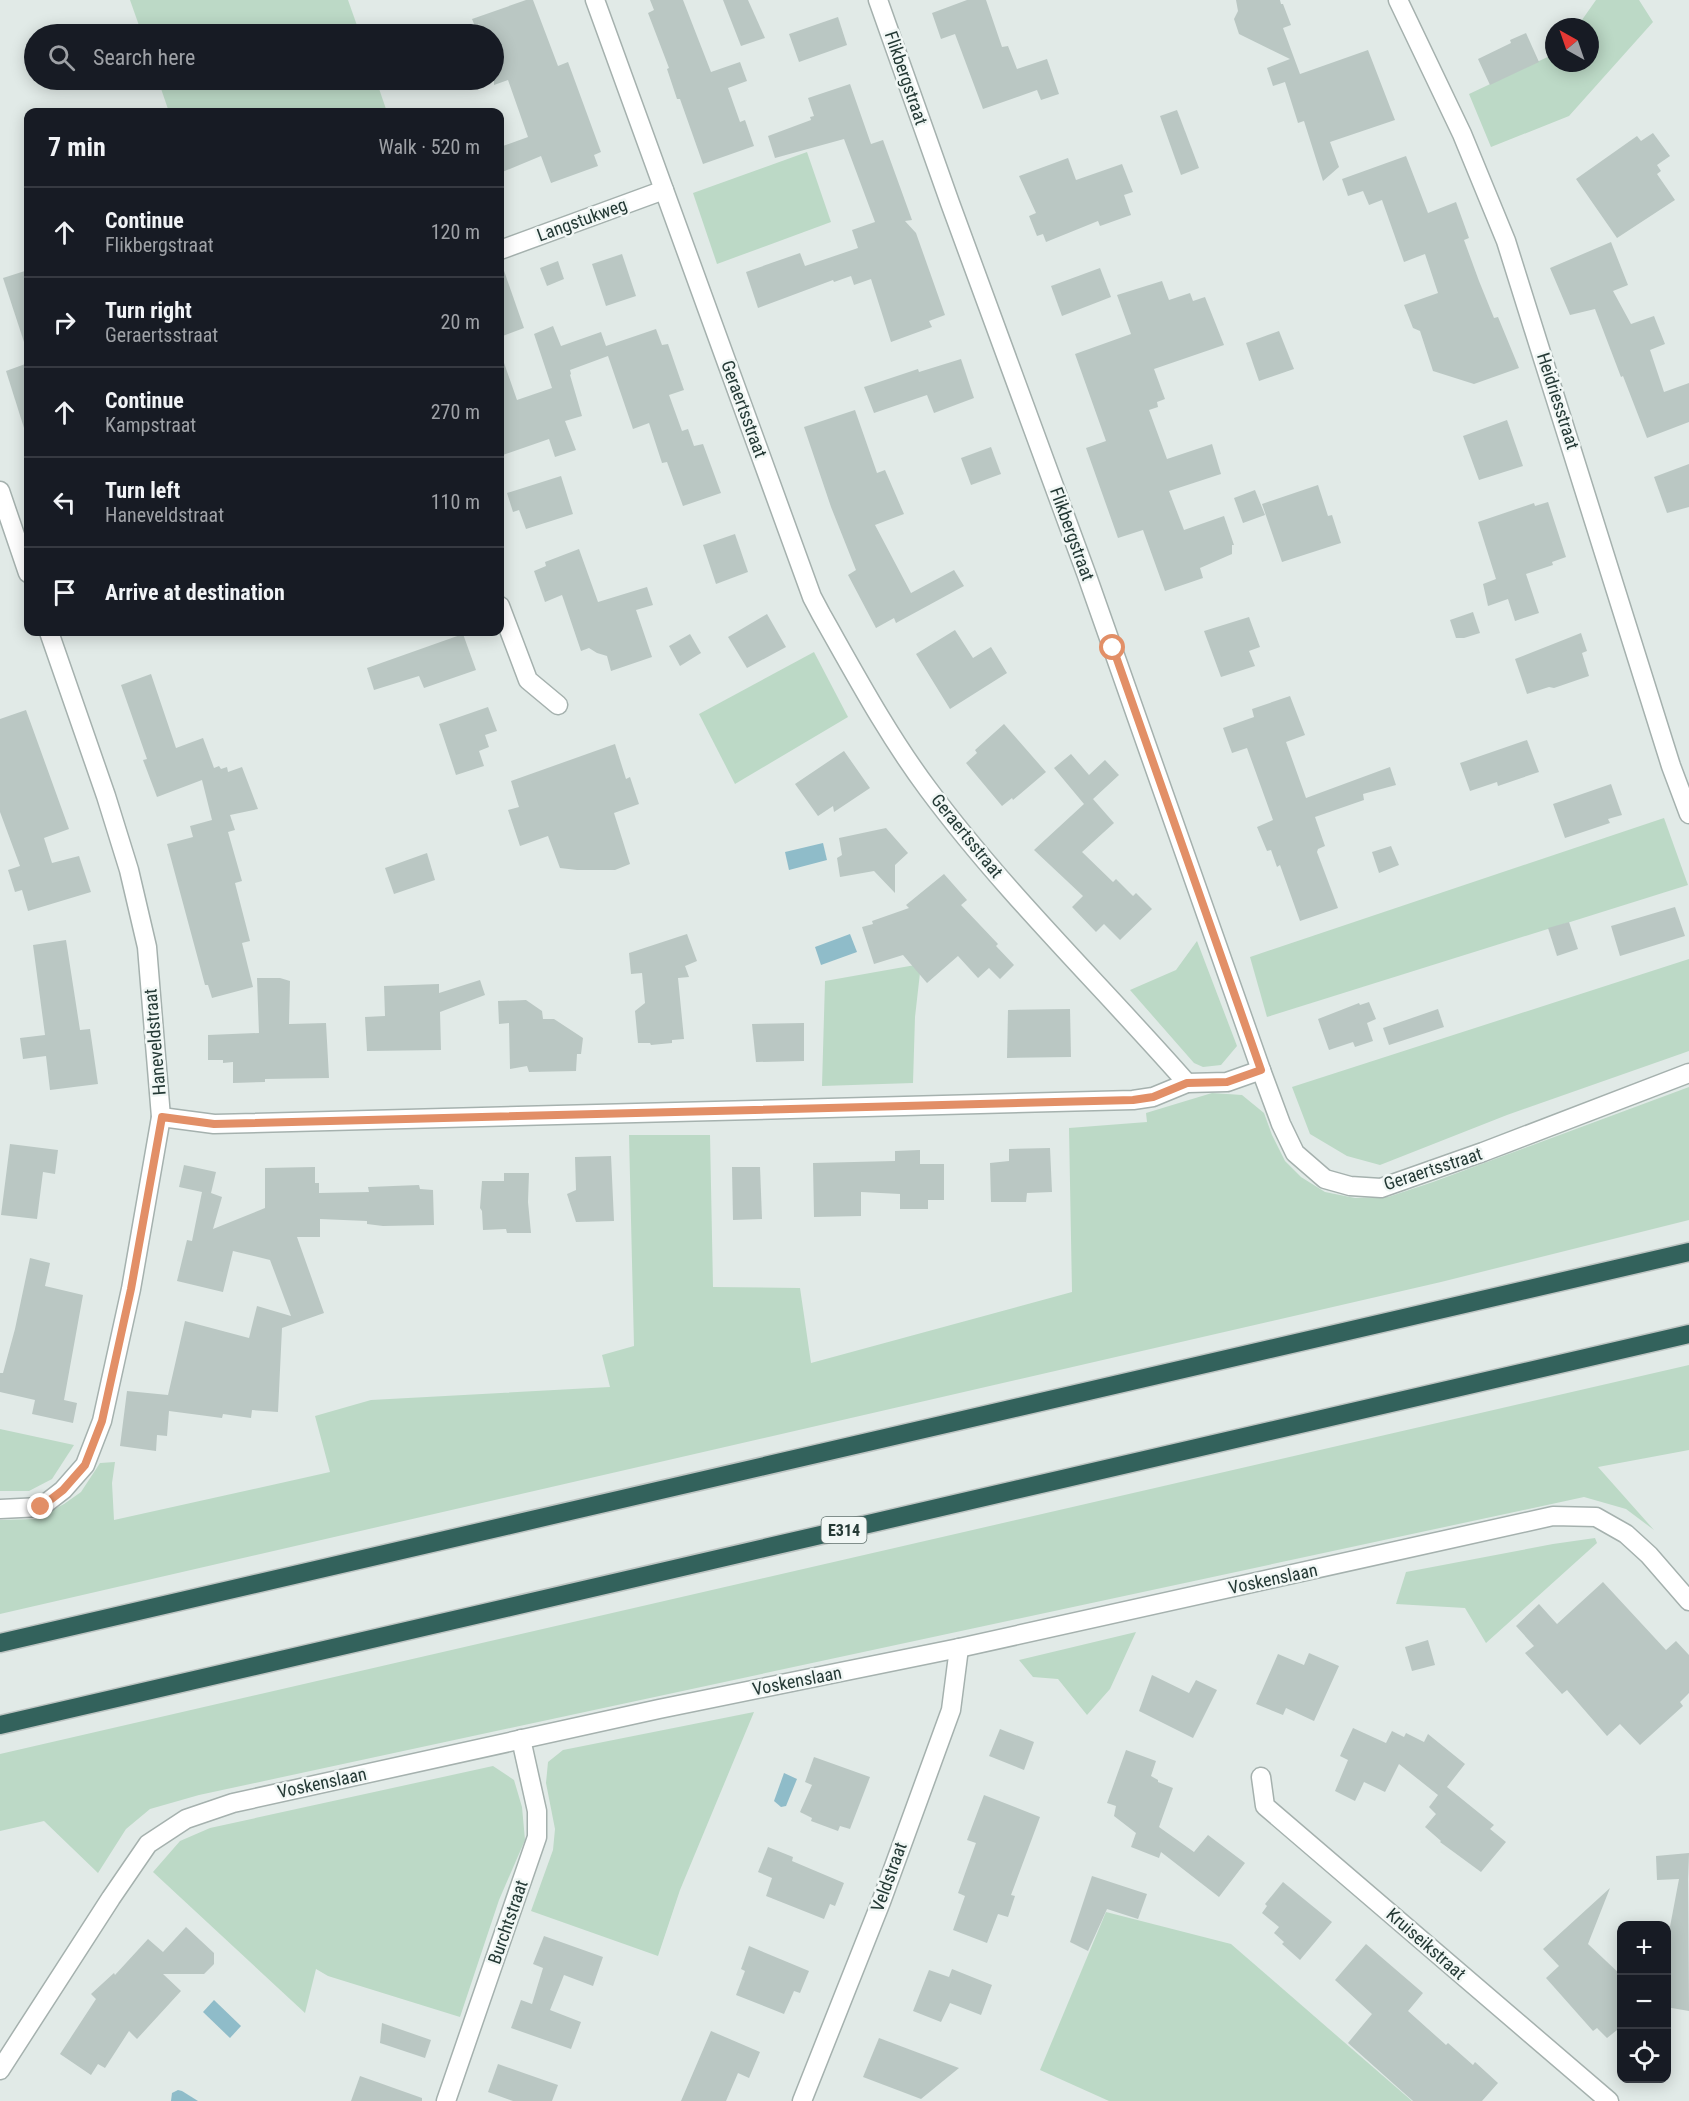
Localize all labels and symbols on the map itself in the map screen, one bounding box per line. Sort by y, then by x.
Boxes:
north arrow [1545,18,1599,72]
street label: Flikbergstraat [881,28,932,127]
street label: Langstukweg [534,194,630,245]
street label: Heidriesstraat [1533,350,1584,452]
street label: Geraertsstraat [717,357,772,460]
street label: Flikbergstraat [1046,484,1099,583]
route start [1099,634,1125,660]
street label: Geraertsstraat [927,789,1008,882]
street label: Haneveldstraat [139,988,170,1096]
street label: Geraertsstraat [1381,1143,1485,1194]
route end [27,1493,53,1519]
road number: E314 [822,1517,866,1543]
street label: Voskenslaan [1227,1559,1319,1598]
street label: Voskenslaan [751,1662,843,1699]
street label: Voskenslaan [276,1763,368,1802]
street label: Veldstraat [866,1839,911,1914]
street label: Burchtstraat [483,1877,532,1967]
street label: Kruiseikstraat [1382,1903,1470,1984]

